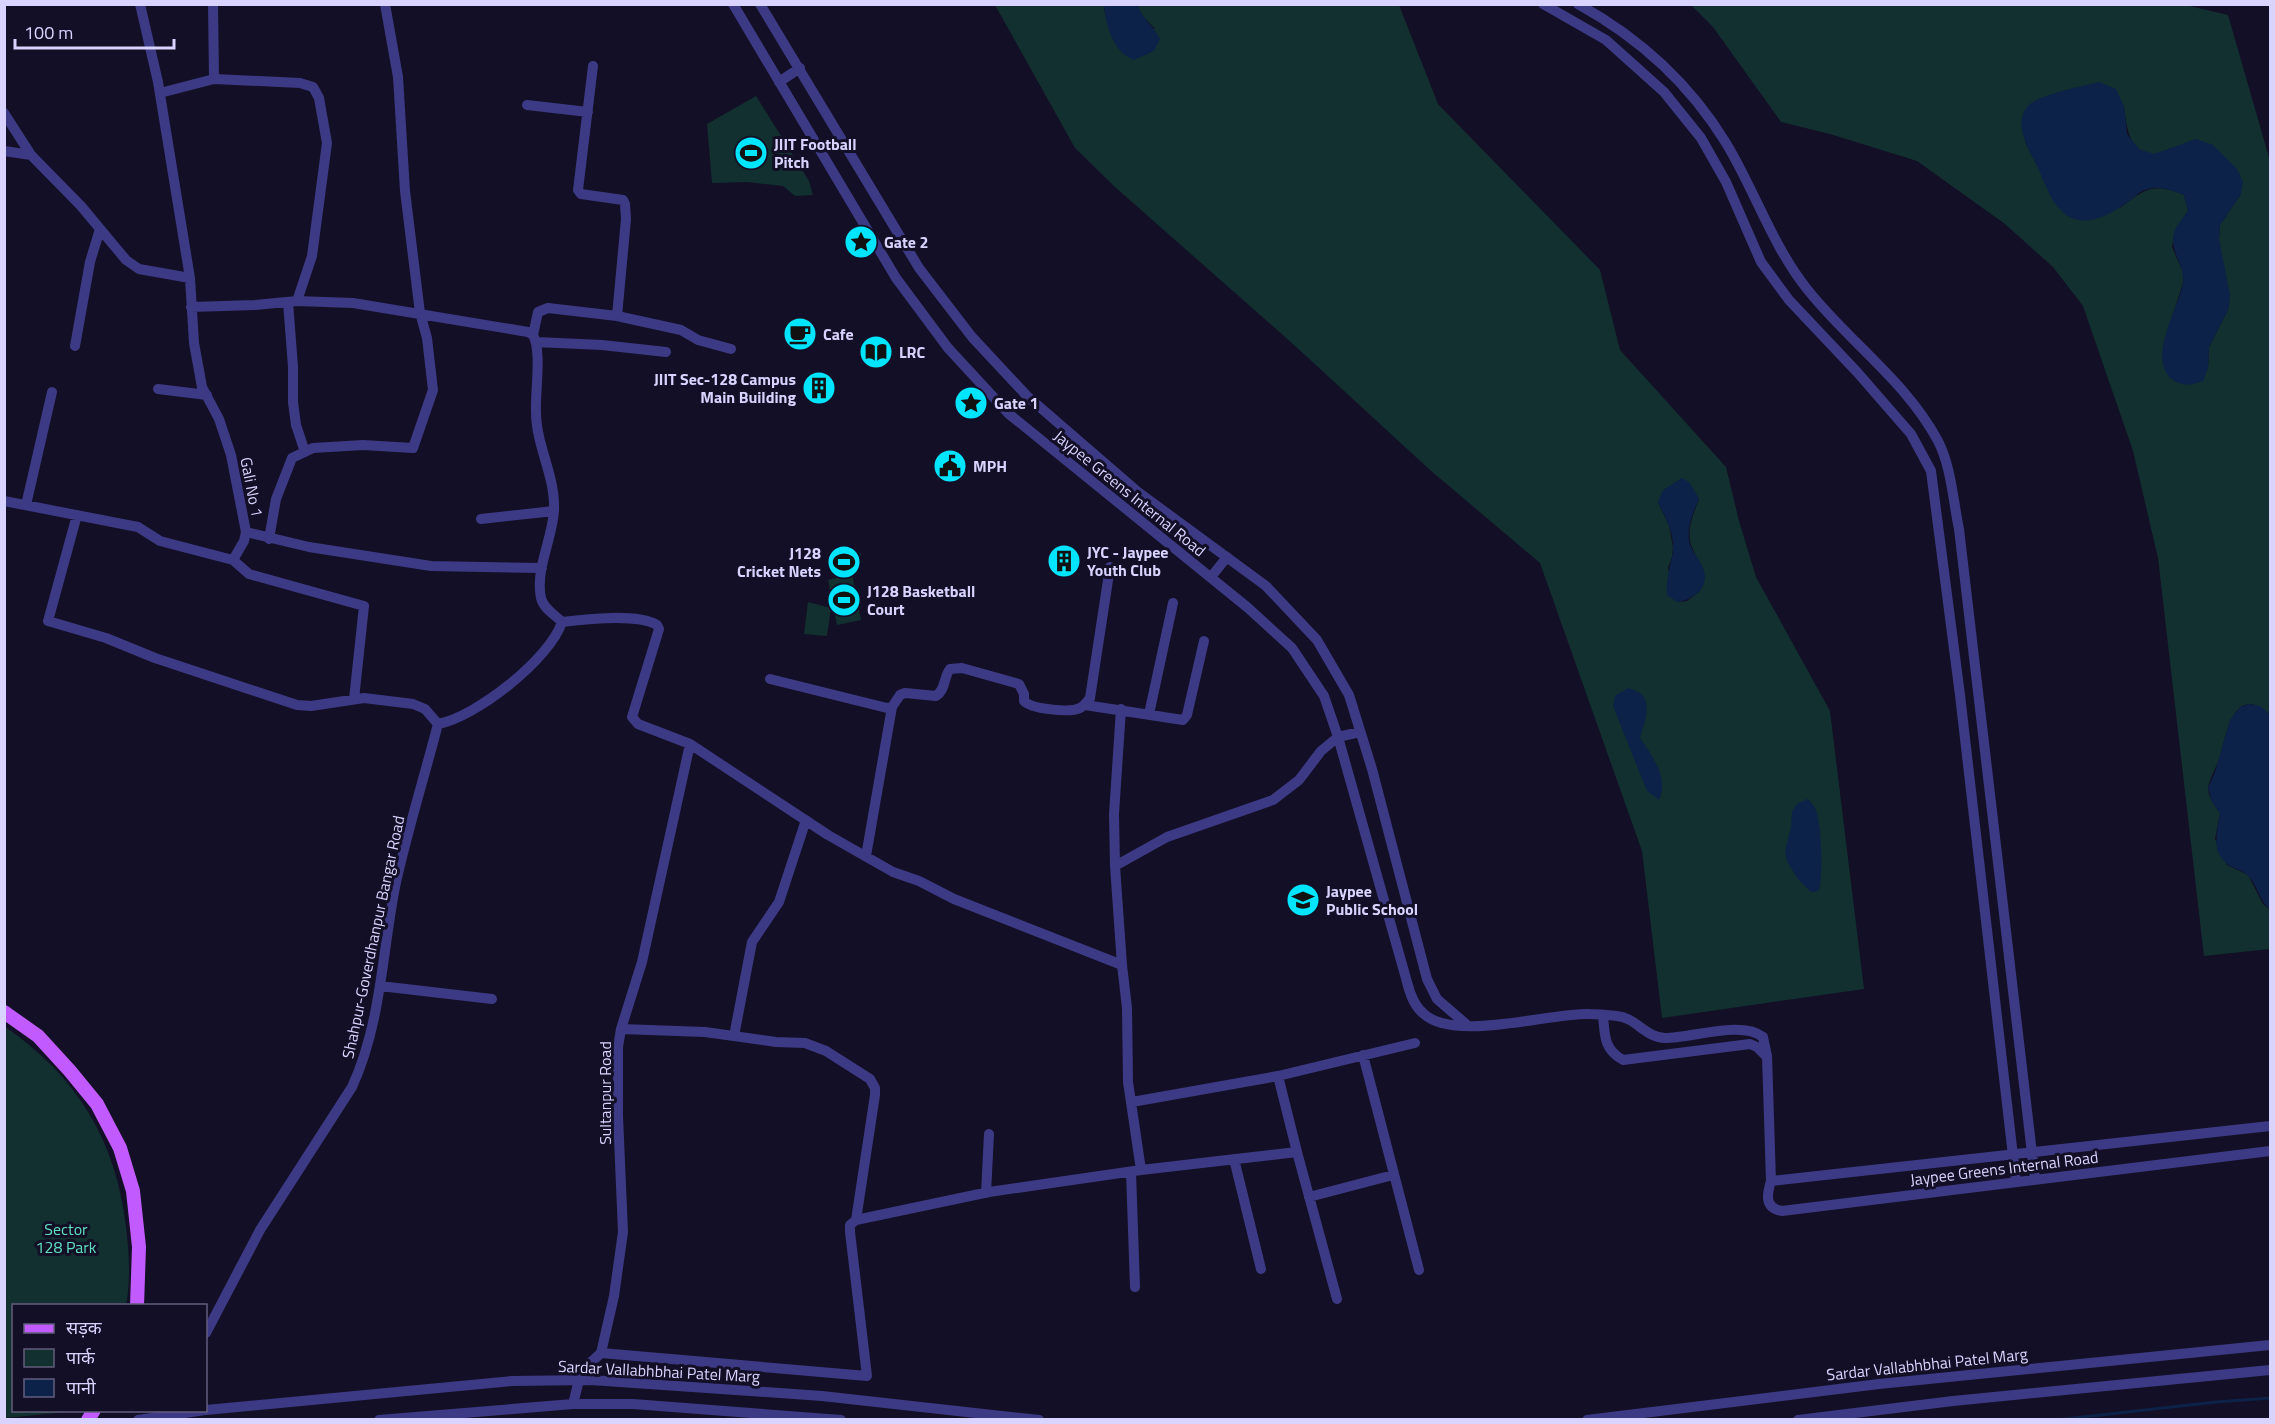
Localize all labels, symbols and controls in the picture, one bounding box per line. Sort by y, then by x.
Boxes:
scale bar [15,12,174,50]
text: 100 m [24,19,73,46]
place label: JIIT Football Pitch [774,132,857,174]
sports icon: JIIT Football Pitch [733,135,769,171]
place icon: Gate 2 [843,224,879,260]
place label: Gate 2 [884,230,928,254]
cafe icon: Cafe [782,316,818,352]
place label: Cafe [823,322,854,346]
library icon: LRC [858,334,894,370]
place label: LRC [899,340,925,364]
place label: JIIT Sec-128 Campus Main Building [654,367,796,409]
building icon: JIIT Sec-128 Campus Main Building [801,370,837,406]
place icon: Gate 1 [953,385,989,421]
place label: Gate 1 [994,391,1038,415]
street label: Jaypee Greens Internal Road [1049,424,1211,562]
public building icon: MPH [932,448,968,484]
place label: MPH [973,454,1007,478]
street label: Gali No 1 [234,455,270,519]
place label: JYC - Jaypee Youth Club [1087,540,1169,582]
place label: J128 Cricket Nets [737,541,821,583]
building icon: JYC - Jaypee Youth Club [1046,543,1082,579]
sports icon: J128 Cricket Nets [826,544,862,580]
place label: J128 Basketball Court [867,579,975,621]
sports icon: J128 Basketball Court [826,582,862,618]
street label: Shahpur-Goverdhanpur Bangar Road [336,813,410,1061]
place label: Jaypee Public School [1326,879,1418,921]
school or university icon: Jaypee Public School [1285,882,1321,918]
street label: Sultanpur Road [593,1041,617,1145]
street label: Jaypee Greens Internal Road [1908,1145,2100,1191]
park label: Sector 128 Park [35,1217,97,1259]
legend [12,1304,207,1412]
text: सड़क [66,1314,103,1341]
street label: Sardar Vallabhbhai Patel Marg [1825,1341,2029,1387]
text: पार्क [66,1344,96,1371]
street label: Sardar Vallabhbhai Patel Marg [557,1354,761,1388]
text: पानी [66,1374,96,1401]

